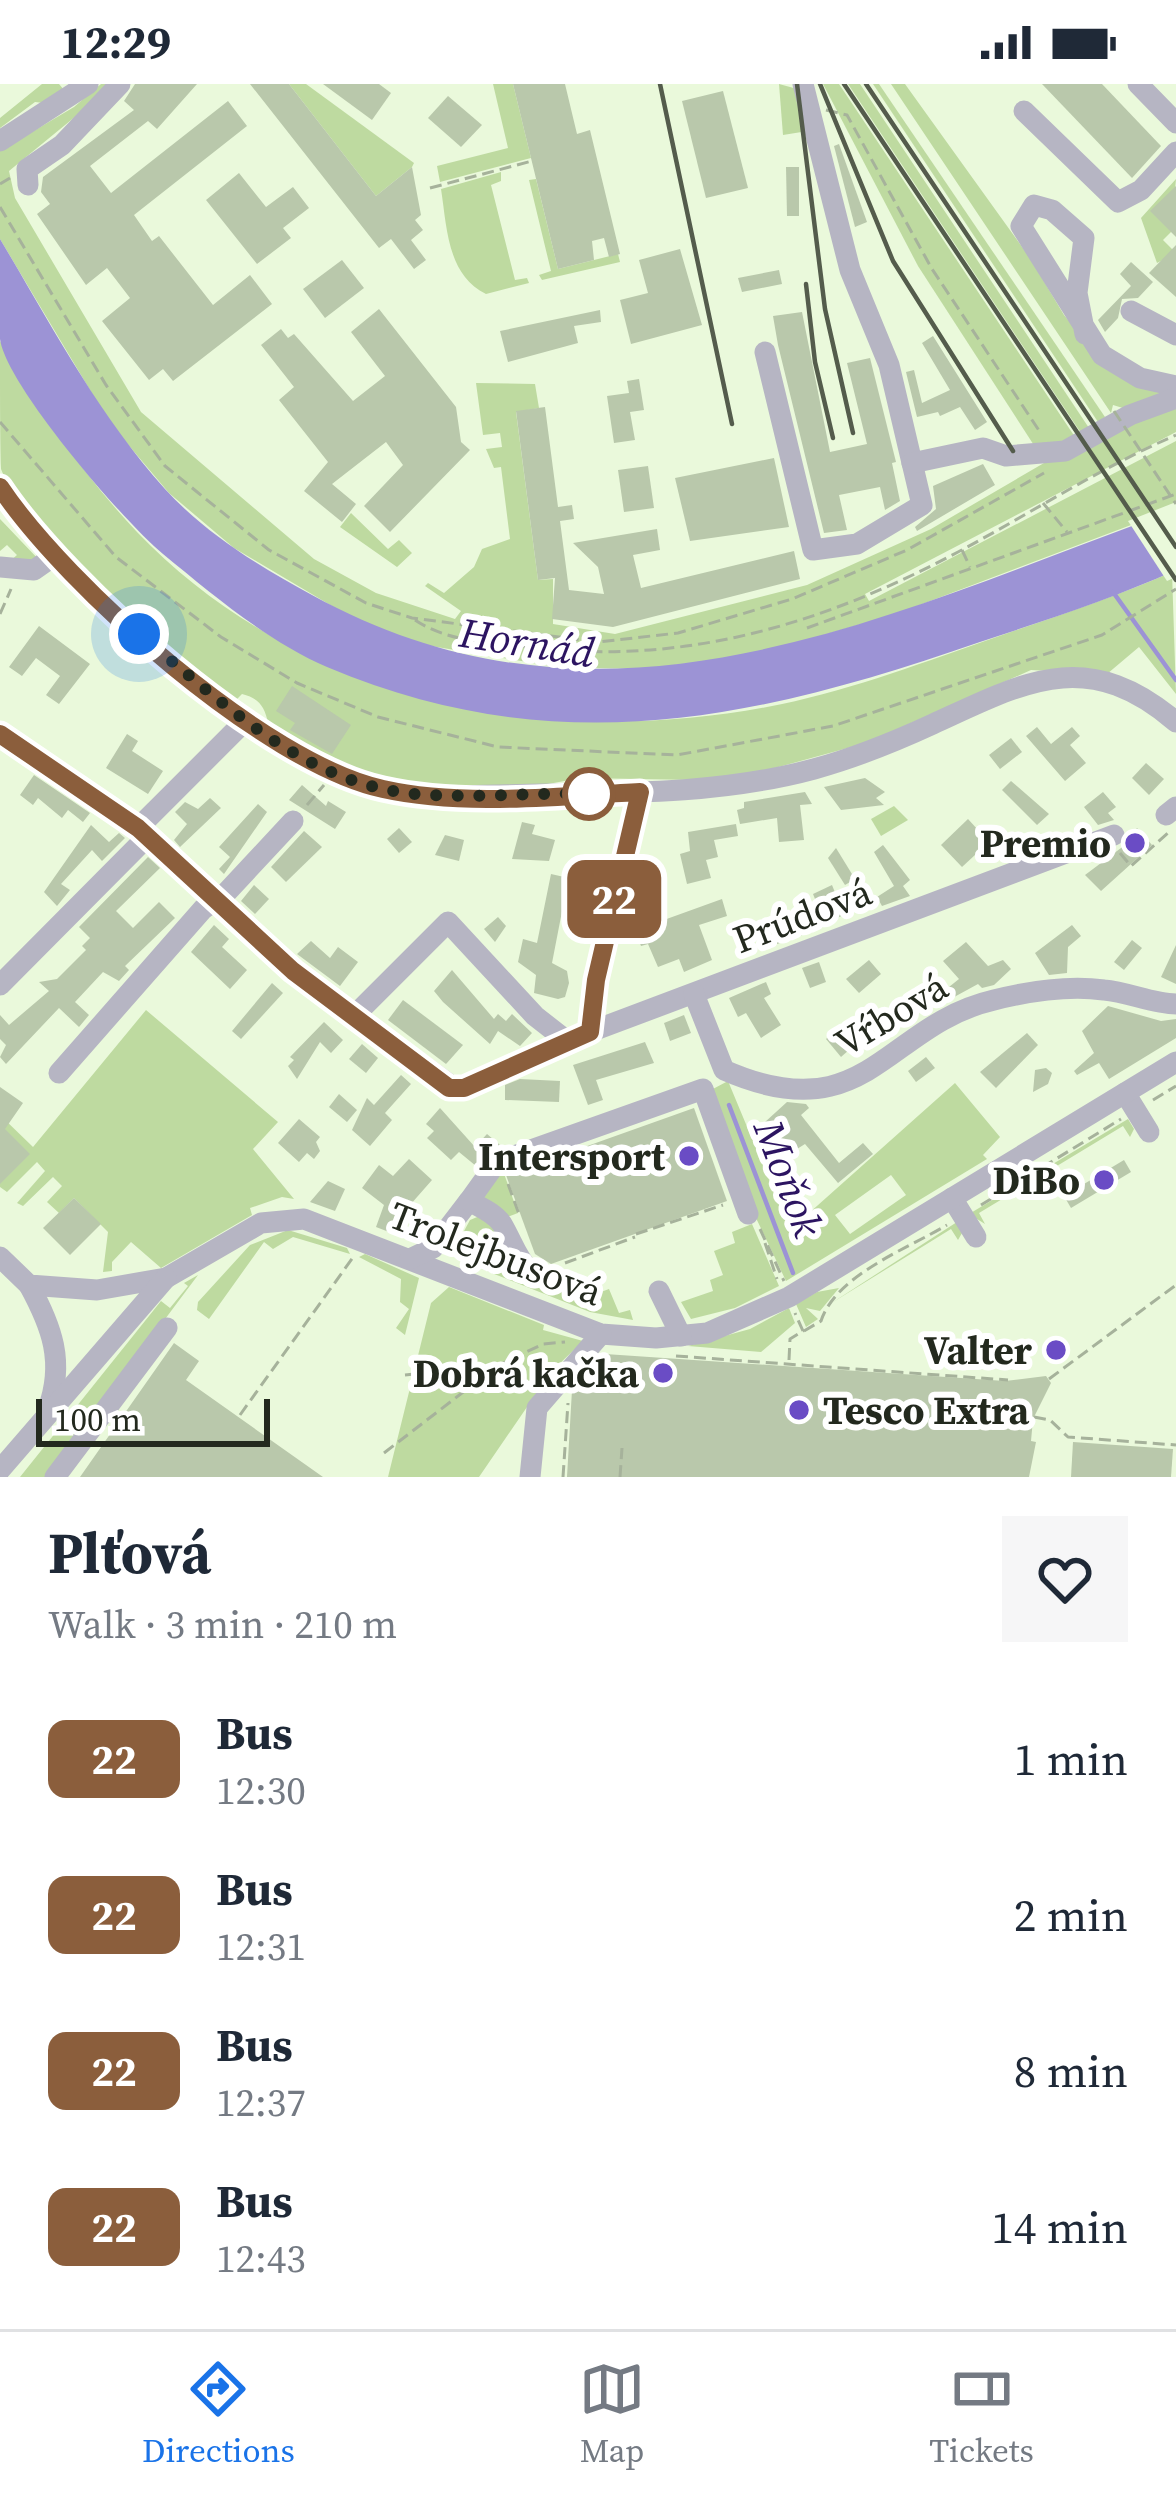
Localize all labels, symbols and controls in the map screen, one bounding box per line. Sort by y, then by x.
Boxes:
text: 12:29 [60,11,171,73]
water label: Hornád [454,603,599,681]
your location [109,604,169,664]
unlabelled marker [564,769,614,819]
place label: Premio [980,817,1111,870]
marker: Premio [1122,830,1148,856]
line badge: 22 [560,860,668,938]
street label: Prúdová [726,865,879,966]
text: 22 [591,870,637,928]
street label: Vŕbová [825,960,958,1069]
water label: Moňok [739,1109,838,1245]
place label: Intersport [478,1130,666,1183]
marker: Intersport [676,1143,702,1169]
place label: DiBo [992,1154,1080,1207]
marker: DiBo [1091,1167,1117,1193]
street label: Trolejbusová [382,1189,610,1318]
place label: Valter [924,1324,1033,1377]
marker: Valter [1043,1337,1069,1363]
place label: Dobrá kačka [413,1347,639,1400]
marker: Dobrá kačka [650,1360,676,1386]
place label: Tesco Extra [823,1384,1029,1437]
scale bar [36,1393,270,1446]
text: 100 m [54,1397,141,1442]
marker: Tesco Extra [786,1397,812,1423]
text: Plťová [48,1514,211,1592]
button: heart [1002,1516,1128,1642]
text: Walk · 3 min · 210 m [48,1598,397,1651]
text: Bus [216,1702,293,1764]
text: 1 min [1014,1728,1128,1790]
text: 22 [91,1730,137,1788]
text: 12:30 [216,1764,306,1817]
text: Bus [216,1858,293,1920]
text: 2 min [1014,1884,1128,1946]
text: 22 [91,1886,137,1944]
text: 12:31 [216,1920,306,1973]
text: Bus [216,2014,293,2076]
text: 8 min [1014,2040,1128,2102]
text: 22 [91,2042,137,2100]
text: 12:37 [216,2076,306,2129]
text: Bus [216,2170,293,2232]
text: 14 min [991,2196,1128,2258]
text: 22 [91,2198,137,2256]
text: 12:43 [216,2232,306,2285]
tab: Directions [142,2356,295,2473]
tab: Map [579,2356,645,2473]
tab: Tickets [929,2356,1034,2473]

